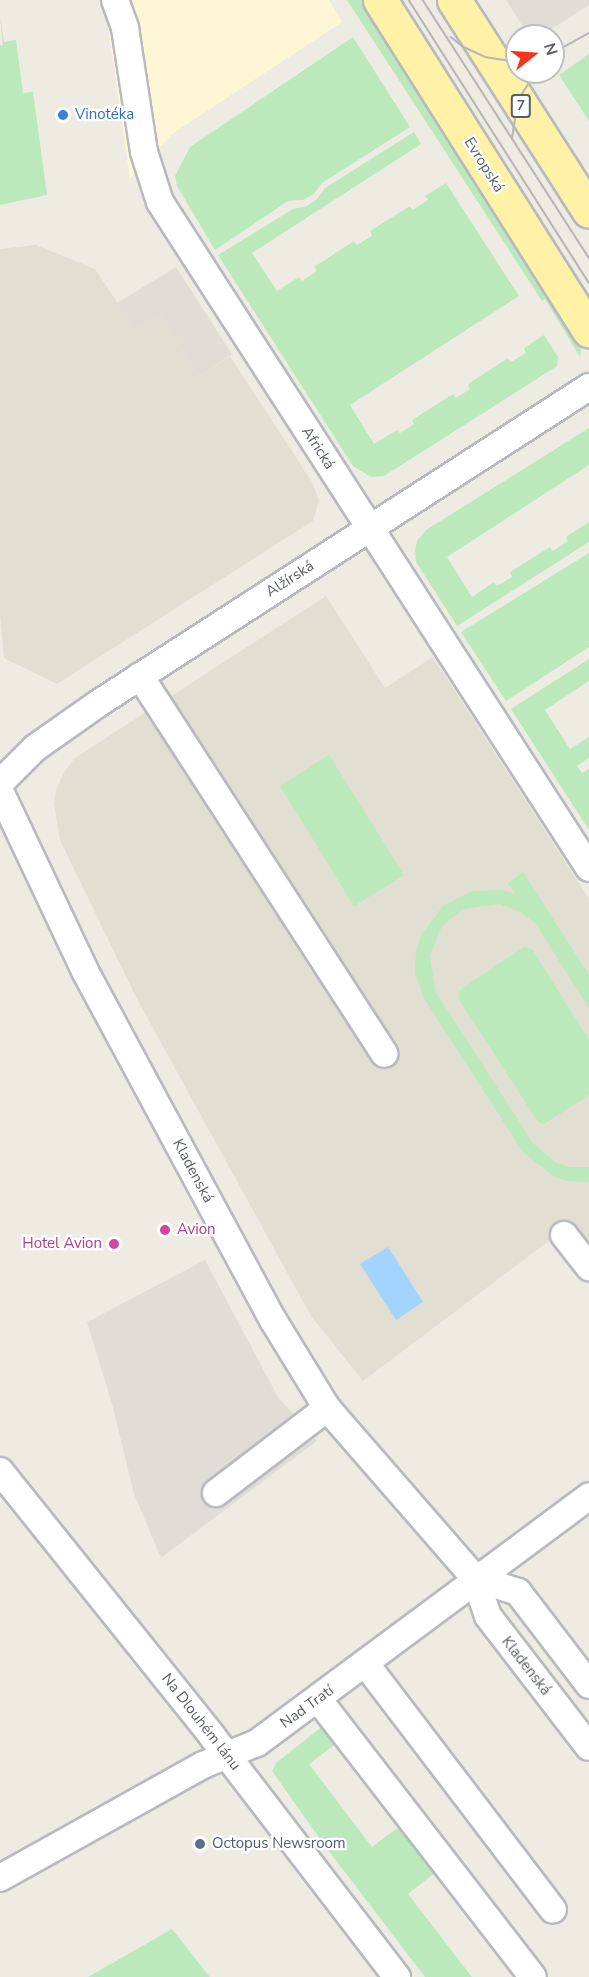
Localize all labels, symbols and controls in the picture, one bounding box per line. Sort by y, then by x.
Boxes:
north arrow [505,24,565,84]
text: N [538,40,563,58]
road number: 7 [510,95,532,117]
place label: Vinotéka [75,106,134,124]
marker: Vinotéka [56,108,70,122]
street label: Evropská [460,134,508,196]
street label: Africká [298,423,338,473]
street label: Alžírská [263,557,317,601]
street label: Kladenská [169,1136,217,1206]
place label: Avion [177,1221,216,1239]
marker: Avion [158,1223,172,1237]
place label: Hotel Avion [22,1235,102,1253]
marker: Hotel Avion [107,1237,121,1251]
street label: Kladenská [497,1633,555,1699]
street label: Na Dlouhém lánu [158,1670,244,1774]
street label: Nad Tratí [277,1682,337,1732]
place label: Octopus Newsroom [212,1835,346,1853]
marker: Octopus Newsroom [193,1837,207,1851]

